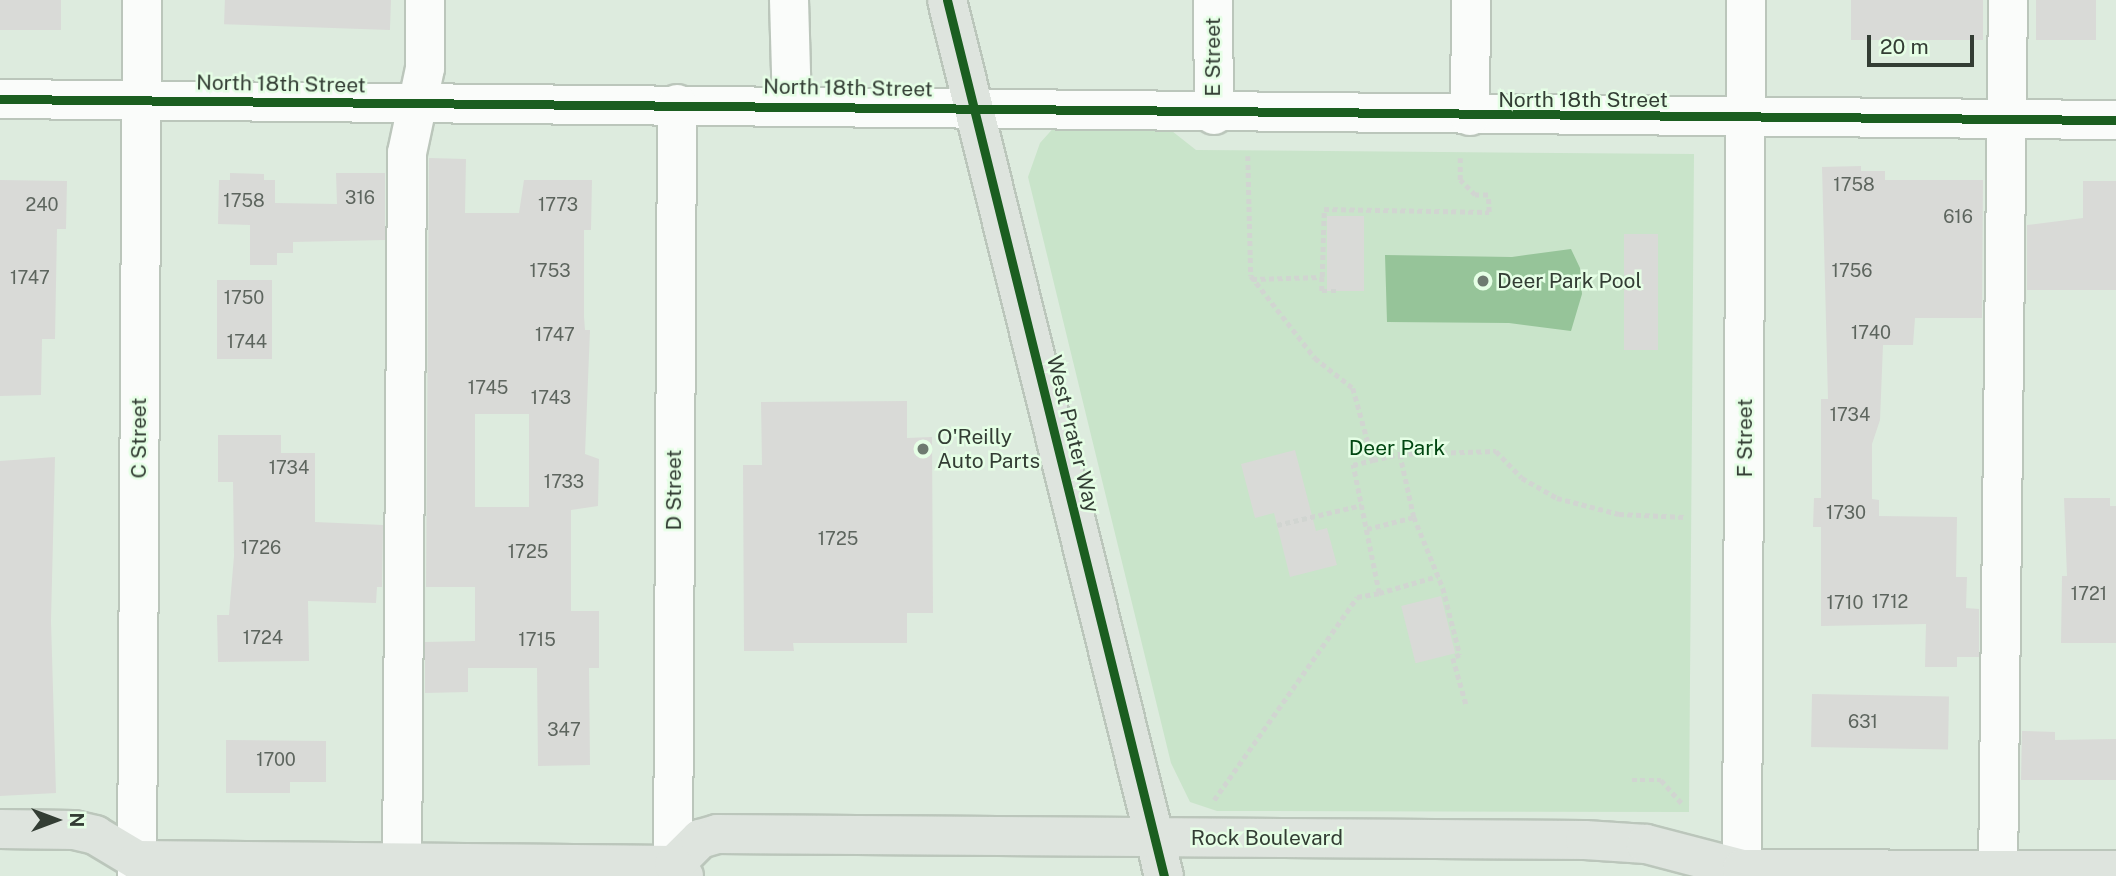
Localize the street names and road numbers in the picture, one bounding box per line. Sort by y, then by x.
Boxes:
street label: E Street [1200,17,1226,97]
street label: North 18th Street [196,70,366,98]
street label: North 18th Street [763,74,933,102]
street label: North 18th Street [1498,87,1668,113]
street label: West Prater Way [1041,353,1105,515]
street label: C Street [126,398,152,478]
street label: F Street [1732,399,1758,477]
street label: D Street [661,449,687,531]
street label: Rock Boulevard [1191,825,1343,851]

